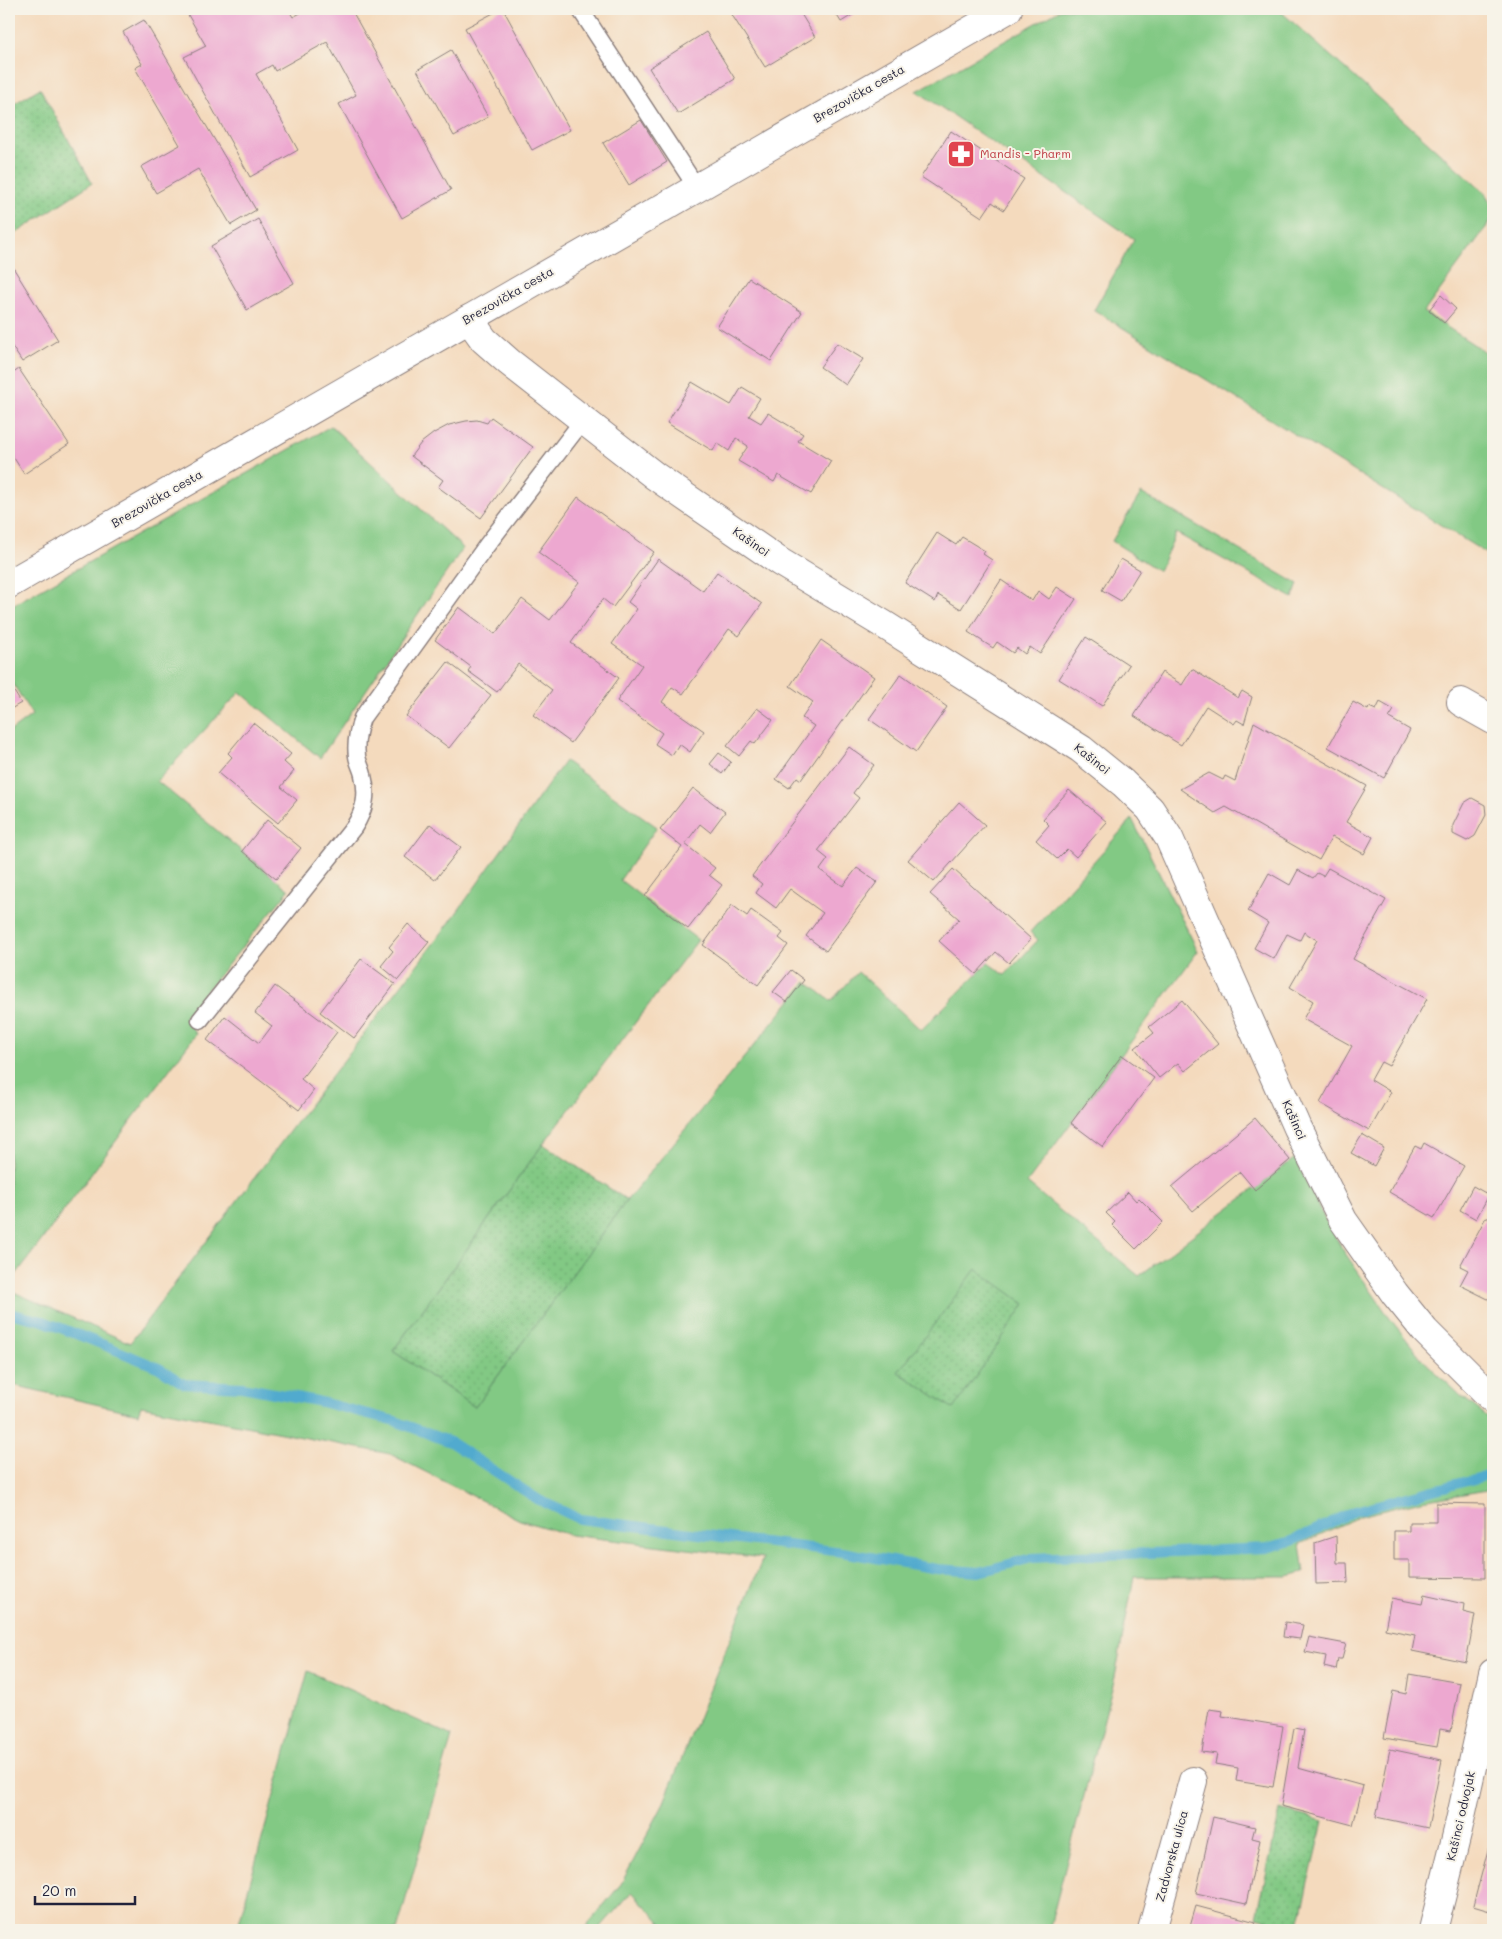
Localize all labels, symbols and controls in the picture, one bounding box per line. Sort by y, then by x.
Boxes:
street label: Brezovička cesta [810,61,907,126]
pharmacy icon: Mandis - Pharm [946,139,976,169]
place label: Mandis - Pharm [980,145,1071,161]
street label: Brezovička cesta [459,263,556,328]
street label: Brezovička cesta [108,466,205,531]
street label: Kašinci [730,523,773,560]
street label: Kašinci [1071,739,1114,777]
street label: Kašinci [1279,1097,1311,1142]
street label: Kašinci odvojak [1442,1769,1478,1862]
street label: Zadvorska ulica [1151,1808,1191,1903]
scale bar [35,1874,135,1906]
text: 20 m [42,1880,76,1900]

